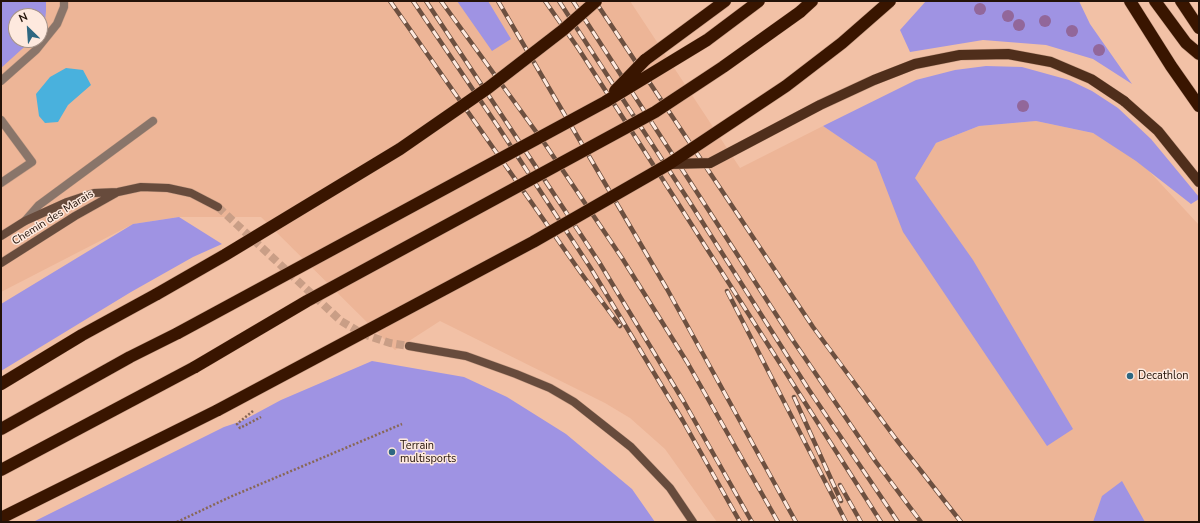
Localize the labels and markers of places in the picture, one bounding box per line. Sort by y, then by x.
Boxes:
place label: Decathlon [1138,369,1189,383]
marker: Decathlon [1125,371,1135,381]
place label: Terrain multisports [400,439,456,465]
marker: Terrain multisports [387,447,397,457]

